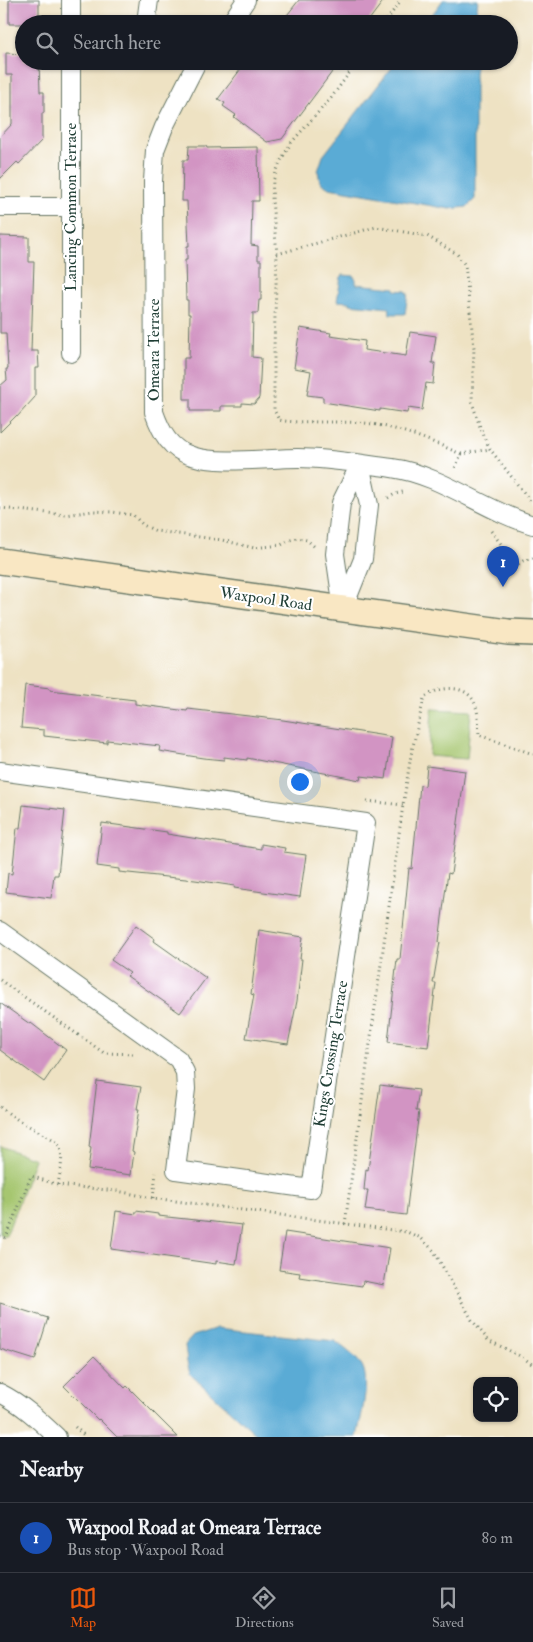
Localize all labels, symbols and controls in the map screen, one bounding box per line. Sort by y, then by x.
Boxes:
search box [15,15,518,70]
icon: search [33,29,61,57]
text: Search here [73,31,161,55]
street label: Lancing Common Terrace [61,123,81,291]
street label: Omeara Terrace [144,298,164,401]
pin: 1 [487,546,519,587]
street label: Waxpool Road [217,582,314,616]
your location [287,769,313,795]
street label: Kings Crossing Terrace [310,979,353,1129]
map controls [473,1377,518,1422]
button: locate [473,1377,518,1422]
text: Nearby [20,1456,83,1483]
text: Waxpool Road at Omeara Terrace [67,1516,321,1540]
text: 1 [33,1528,39,1548]
text: 80 m [482,1528,513,1548]
text: Bus stop · Waxpool Road [67,1540,224,1560]
tab: Map [69,1584,97,1631]
tab: Directions [235,1584,294,1631]
tab: Saved [432,1584,464,1631]

